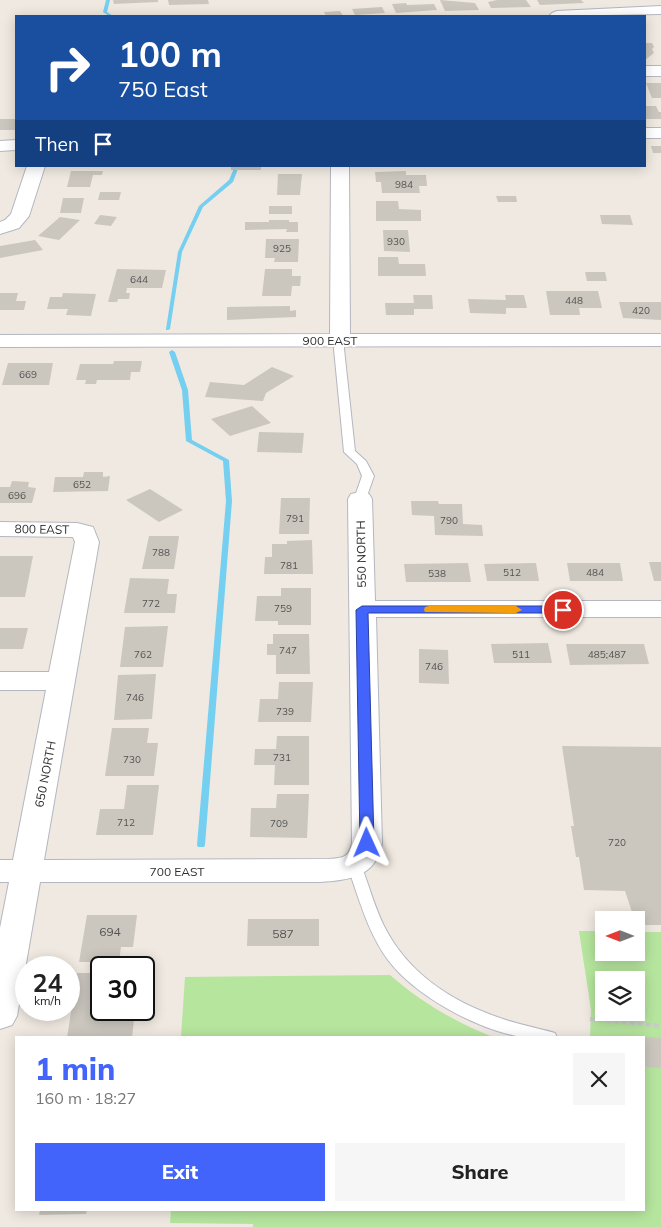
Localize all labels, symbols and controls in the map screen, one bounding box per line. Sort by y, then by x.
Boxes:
text: 100 m [118,32,222,76]
icon: right [35,35,100,100]
text: 750 East [118,75,208,103]
icon: arrive [89,130,117,158]
text: Then [35,132,79,156]
house number: 984 [395,178,413,191]
house number: 930 [387,235,405,248]
house number: 925 [273,242,291,255]
house number: 644 [130,273,148,286]
house number: 448 [565,294,583,307]
house number: 420 [632,304,650,317]
street label: 900 EAST [303,333,358,348]
house number: 669 [19,368,37,381]
house number: 652 [73,478,91,491]
house number: 696 [8,489,26,502]
house number: 791 [286,512,304,525]
house number: 790 [440,514,458,527]
street label: 550 NORTH [353,520,369,588]
street label: 800 EAST [14,521,70,537]
house number: 788 [152,546,170,559]
house number: 781 [280,559,298,572]
house number: 512 [503,566,521,579]
house number: 484 [586,566,604,579]
house number: 538 [428,567,446,580]
pin [542,589,584,631]
icon: arrive [549,596,577,624]
house number: 772 [142,597,160,610]
house number: 759 [274,602,292,615]
house number: 747 [279,644,297,657]
house number: 762 [134,648,152,661]
house number: 511 [512,648,530,661]
house number: 485;487 [588,648,626,661]
house number: 746 [425,660,443,673]
house number: 746 [126,691,144,704]
house number: 739 [276,705,294,718]
street label: 650 NORTH [31,739,59,809]
house number: 731 [273,751,291,764]
house number: 730 [123,753,141,766]
house number: 712 [117,816,135,829]
position arrow [340,816,392,868]
house number: 709 [270,817,288,830]
house number: 720 [608,836,626,849]
street label: 700 EAST [150,864,205,879]
north arrow [595,911,645,961]
map controls [595,911,645,1021]
house number: 694 [99,924,121,939]
house number: 587 [272,926,294,941]
speed limit sign: 30 [90,956,155,1021]
text: 24 [32,967,63,998]
button: layers [595,971,645,1021]
text: km/h [34,993,61,1008]
text: 1 min [35,1050,115,1088]
button: close [573,1053,625,1105]
text: 160 m · 18:27 [35,1088,136,1108]
button: Exit [35,1143,325,1201]
button: Share [335,1143,625,1201]

